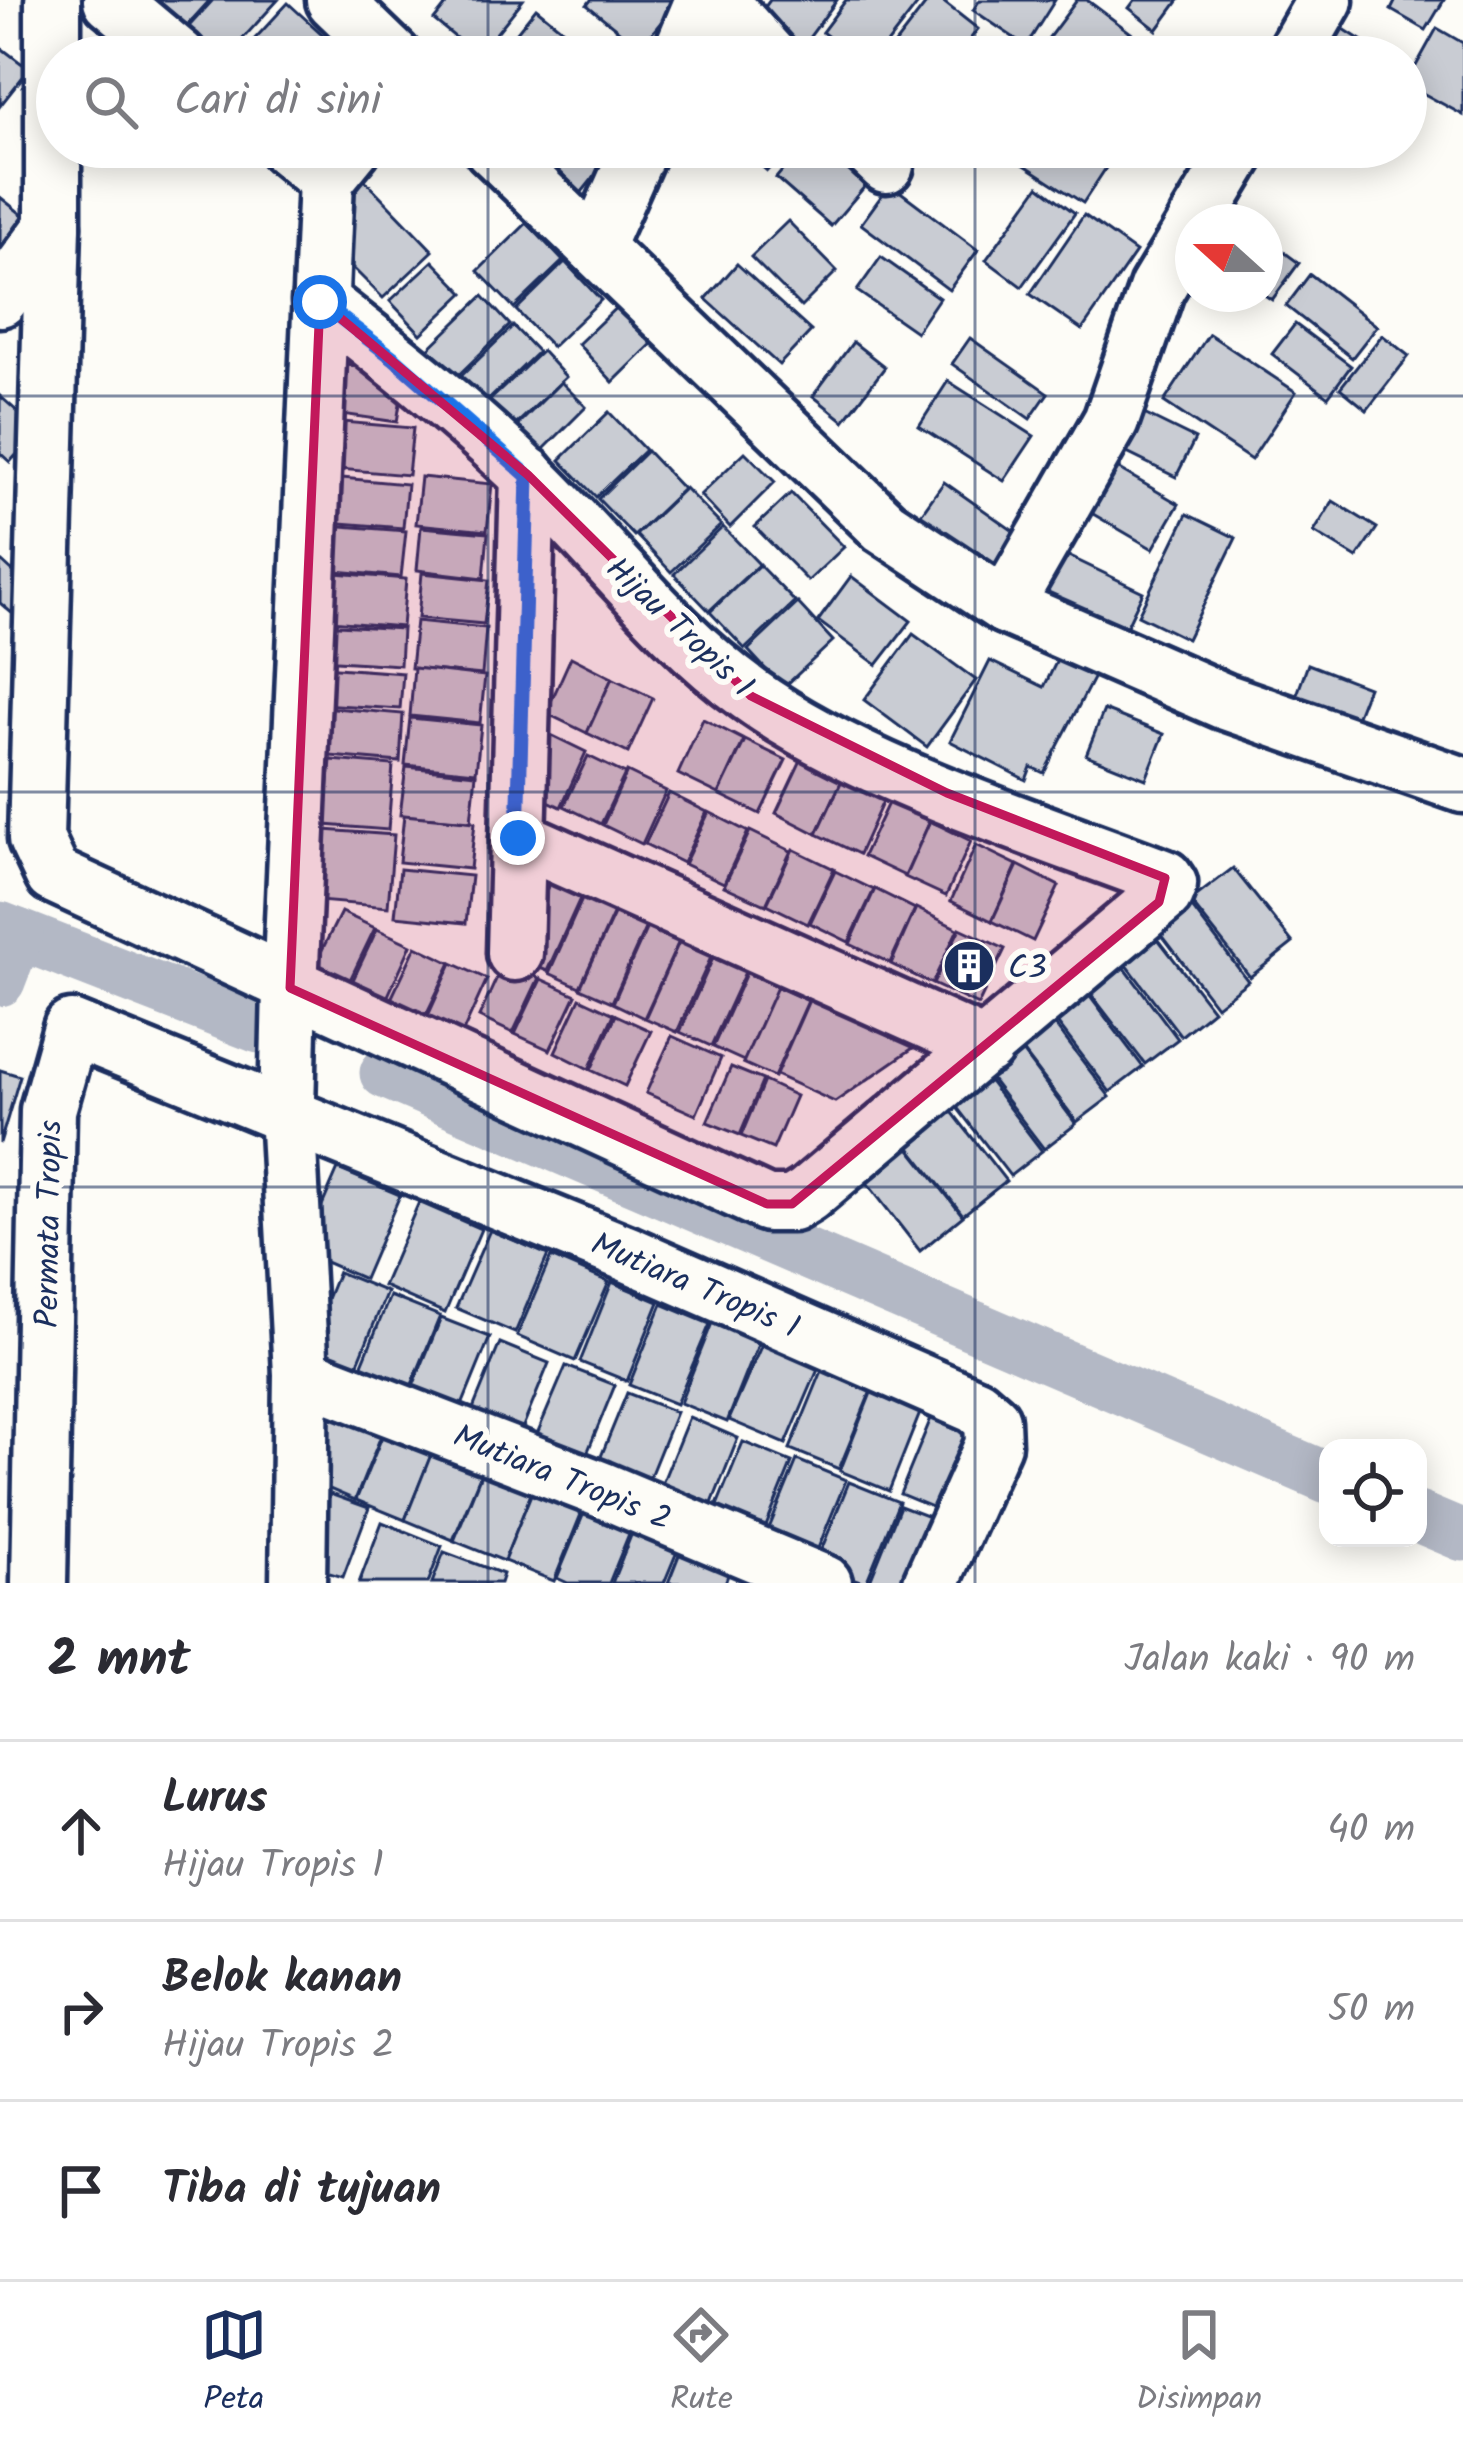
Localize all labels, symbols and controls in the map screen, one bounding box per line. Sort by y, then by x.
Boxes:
search box [36,36,1427,168]
text: Cari di sini [174,66,382,138]
icon: search [78,69,144,135]
north arrow [1175,204,1283,312]
route start [293,275,347,329]
street label: Hijau Tropis 1 [592,545,765,712]
route end [491,811,545,865]
building icon: C3 [941,938,997,994]
place label: C3 [1008,943,1047,996]
street label: Permata Tropis [22,1120,79,1329]
street label: Mutiara Tropis 1 [582,1219,807,1355]
street label: Mutiara Tropis 2 [445,1411,679,1547]
map controls [1319,1439,1427,1547]
button: locate [1319,1439,1427,1547]
text: 2 mnt [48,1621,190,1702]
text: Jalan kaki · 90 m [1124,1630,1415,1692]
text: Lurus [162,1764,268,1836]
icon: ahead [48,1798,114,1864]
text: 40 m [1327,1800,1415,1862]
text: Hijau Tropis 1 [162,1836,384,1898]
text: Belok kanan [162,1944,402,2016]
icon: right [48,1978,114,2044]
text: 50 m [1328,1980,1415,2042]
text: Hijau Tropis 2 [162,2016,394,2078]
text: Tiba di tujuan [162,2155,441,2227]
icon: arrive [48,2158,114,2224]
tab: Peta [201,2302,267,2427]
tab: Rute [668,2302,734,2427]
tab: Disimpan [1136,2302,1262,2427]

